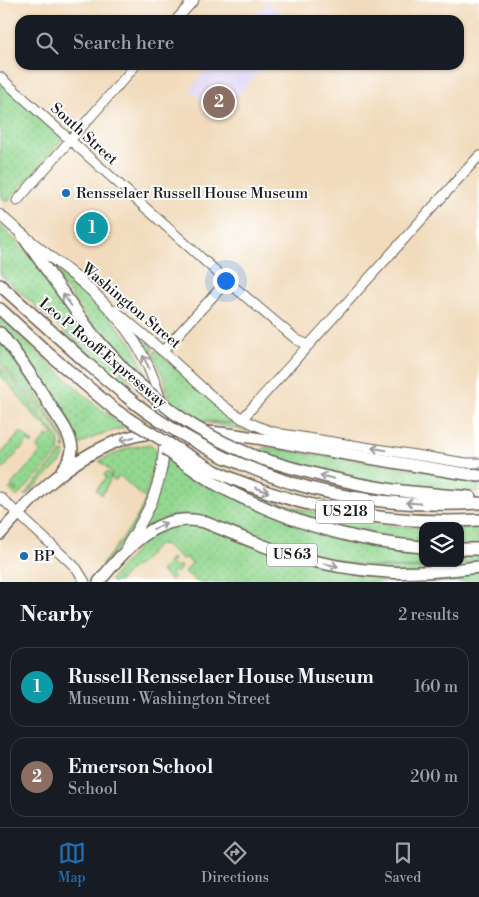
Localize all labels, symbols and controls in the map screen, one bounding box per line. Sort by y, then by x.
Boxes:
search box [15,15,464,70]
icon: search [33,29,61,57]
text: Search here [73,31,174,55]
pin: 2 [203,83,235,121]
street label: South Street [46,99,122,170]
place label: Rensselaer Russell House Museum [76,184,308,203]
marker: Rensselaer Russell House Museum [60,187,72,199]
pin: 1 [76,209,108,247]
street label: Washington Street [77,258,185,353]
your location [213,268,239,294]
street label: Leo P Rooff Expressway [35,294,171,413]
one-way arrow [62,294,73,307]
one-way arrow [141,355,150,370]
one-way arrow [119,435,135,444]
one-way arrow [371,444,387,454]
one-way arrow [319,472,335,481]
one-way arrow [254,486,270,495]
one-way arrow [405,498,421,507]
road number: US 218 [316,501,374,524]
one-way arrow [152,521,167,530]
map controls [419,522,464,567]
button: layers [419,522,464,567]
road number: US 63 [267,544,317,566]
place label: BP [33,547,55,566]
marker: BP [18,550,30,562]
one-way arrow [323,561,339,570]
text: Nearby [20,602,93,628]
text: 2 results [398,605,459,625]
text: Russell Rensselaer House Museum [68,665,374,689]
text: 1 [33,677,41,697]
text: 160 m [414,677,458,697]
text: Museum · Washington Street [68,689,271,709]
text: Emerson School [68,755,213,779]
text: 2 [32,767,42,787]
text: 200 m [410,767,458,787]
text: School [68,779,117,799]
tab: Map [58,839,86,887]
tab: Directions [201,839,269,887]
tab: Saved [384,839,421,887]

